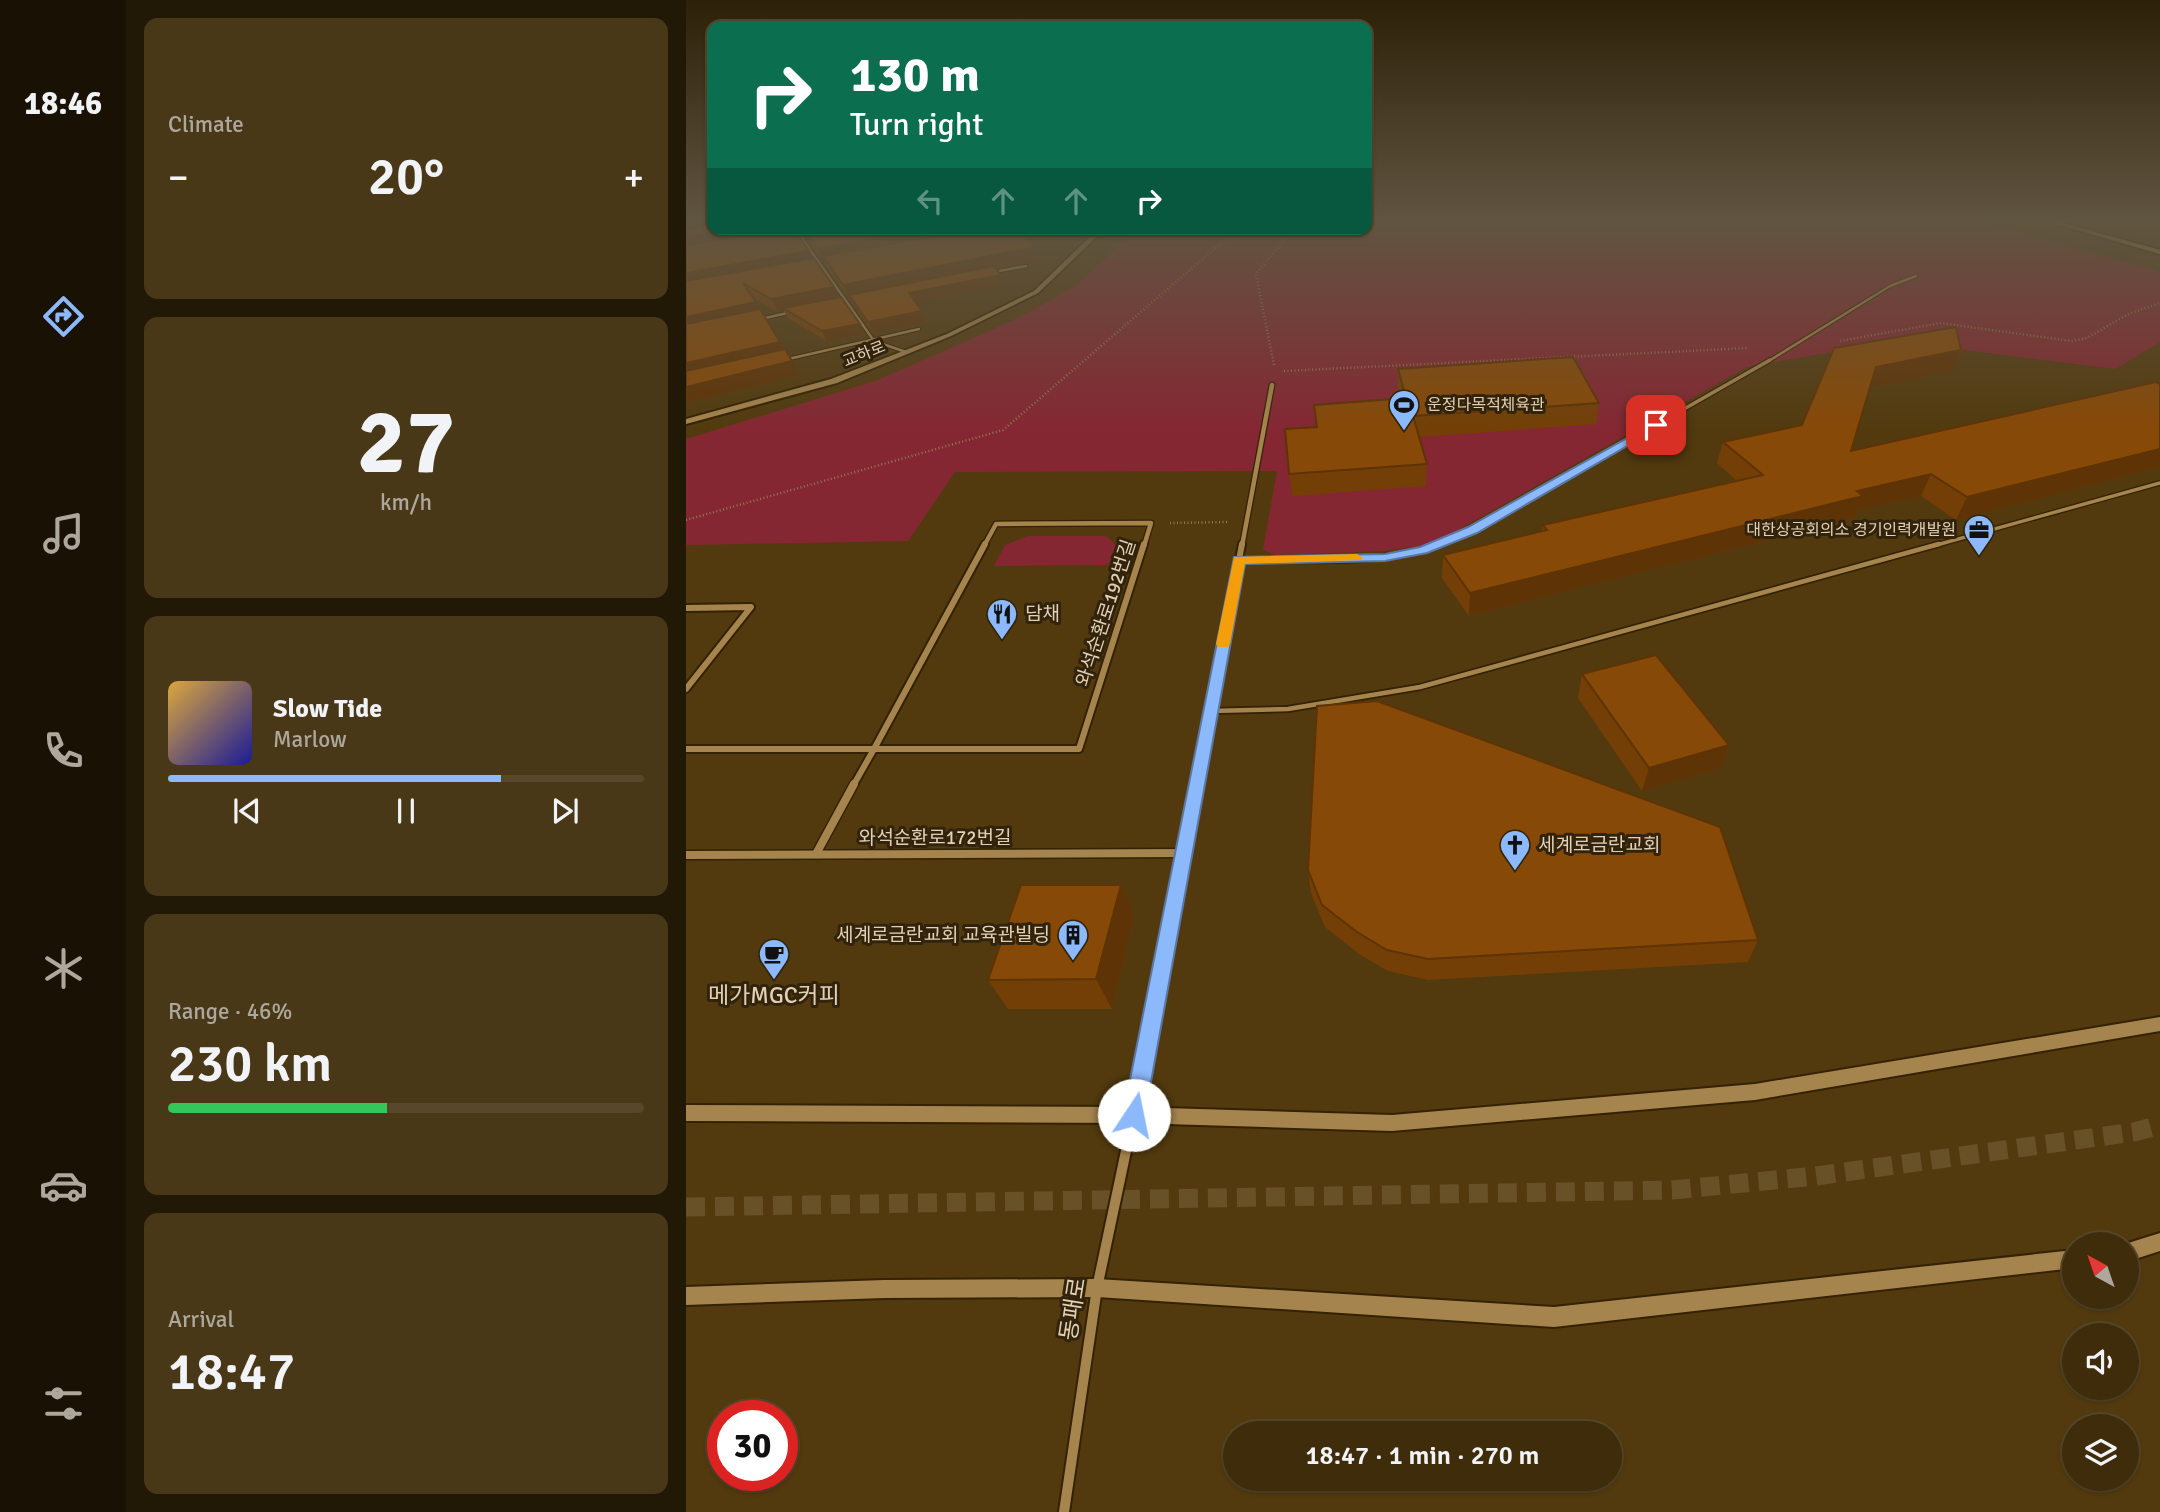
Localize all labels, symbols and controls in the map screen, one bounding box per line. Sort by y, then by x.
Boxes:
text: 130 m [850,45,980,105]
icon: right [735,49,826,140]
text: 18:46 [24,84,102,123]
text: Turn right [850,105,983,144]
text: Climate [168,110,244,139]
text: 20° [368,145,444,209]
text: − [168,154,189,201]
text: + [623,154,644,201]
icon: left [911,182,949,220]
icon: ahead [984,182,1022,220]
icon: ahead [1057,182,1095,220]
icon: right [1130,182,1168,220]
icon: directions [39,292,88,341]
street label: 교하로 [840,336,888,372]
text: 27 [357,386,455,499]
sports icon: 운정다목적체육관 [1387,388,1421,432]
place label: 운정다목적체육관 [1427,395,1545,415]
pin [1626,395,1686,455]
icon: arrive [1637,406,1675,444]
text: km/h [380,488,432,517]
icon: music [39,509,88,558]
office icon: 대한상공회의소 경기인력개발원 [1962,513,1996,557]
place label: 대한상공회의소 경기인력개발원 [1746,520,1956,540]
street label: 와석순환로192번길 [1071,536,1141,690]
restaurant icon: 담채 [985,597,1019,641]
place label: 담채 [1025,602,1060,626]
text: Slow Tide [273,693,382,725]
text: Marlow [273,725,347,754]
icon: phone [39,726,88,775]
icon: previous [228,792,266,830]
icon: pause [387,792,425,830]
icon: next [546,792,584,830]
street label: 와석순환로172번길 [858,826,1012,850]
church icon: 세계로금란교회 [1498,828,1532,872]
place label: 세계로금란교회 [1538,833,1660,857]
building icon: 세계로금란교회 교육관빌딩 [1056,918,1090,962]
place label: 세계로금란교회 교육관빌딩 [836,923,1050,947]
cafe icon: 메가MGC커피 [757,937,791,981]
icon: climate [39,944,88,993]
place label: 메가MGC커피 [708,981,840,1010]
text: Range · 46% [168,997,292,1026]
text: 230 km [168,1032,332,1096]
position arrow [1097,1078,1171,1152]
icon: car [39,1161,88,1210]
north arrow [2062,1232,2138,1309]
map controls [2062,1232,2139,1491]
street label: 동패로 [1054,1275,1092,1343]
text: Arrival [168,1305,234,1334]
button: sound [2062,1323,2139,1400]
text: 18:47 [168,1340,295,1404]
icon: filters [39,1379,88,1428]
speed limit sign: 30 [707,1400,798,1491]
button: layers [2062,1414,2139,1491]
text: 18:47 · 1 min · 270 m [1306,1440,1539,1472]

